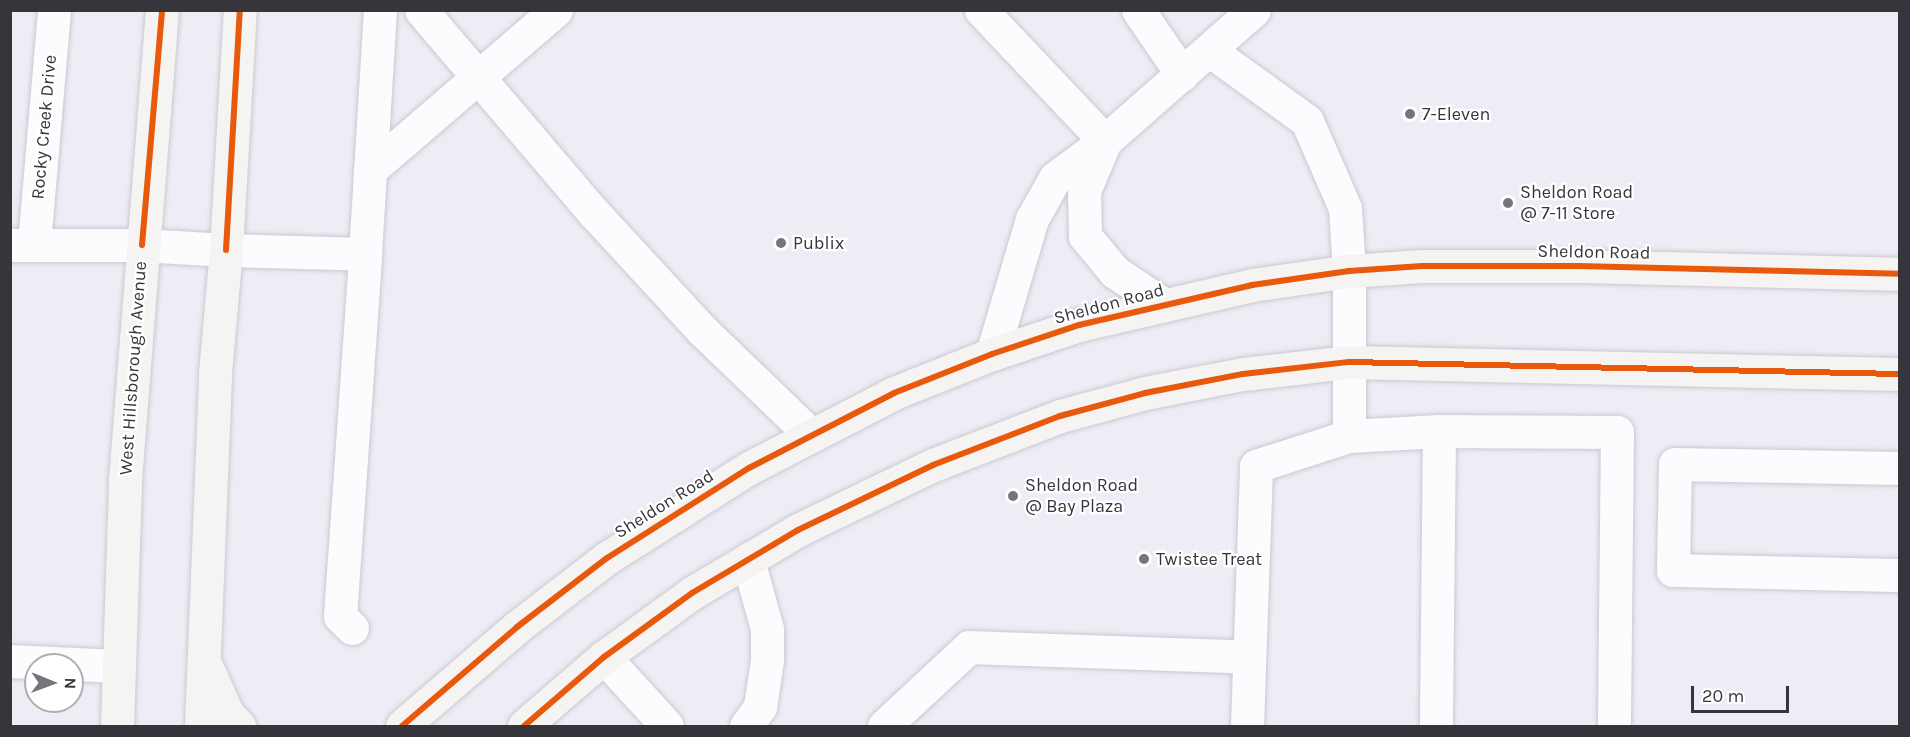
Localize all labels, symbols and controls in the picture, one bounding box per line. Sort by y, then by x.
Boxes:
street label: Rocky Creek Drive [27,54,61,200]
place label: 7-Eleven [1422,103,1490,125]
marker: 7-Eleven [1403,107,1417,121]
place label: Sheldon Road @ 7-11 Store [1520,182,1633,224]
marker: Sheldon Road @ 7-11 Store [1501,196,1515,210]
place label: Publix [793,232,844,254]
marker: Publix [774,236,788,250]
street label: Sheldon Road [1537,240,1651,264]
street label: West Hillsborough Avenue [115,260,151,476]
street label: Sheldon Road [1052,279,1166,329]
street label: Sheldon Road [610,465,718,543]
place label: Sheldon Road @ Bay Plaza [1025,475,1138,518]
marker: Sheldon Road @ Bay Plaza [1006,489,1020,503]
place label: Twistee Treat [1156,548,1262,570]
marker: Twistee Treat [1137,552,1151,566]
north arrow [24,653,84,713]
scale bar [1694,674,1792,712]
text: N [61,677,80,689]
text: 20 m [1702,685,1744,707]

